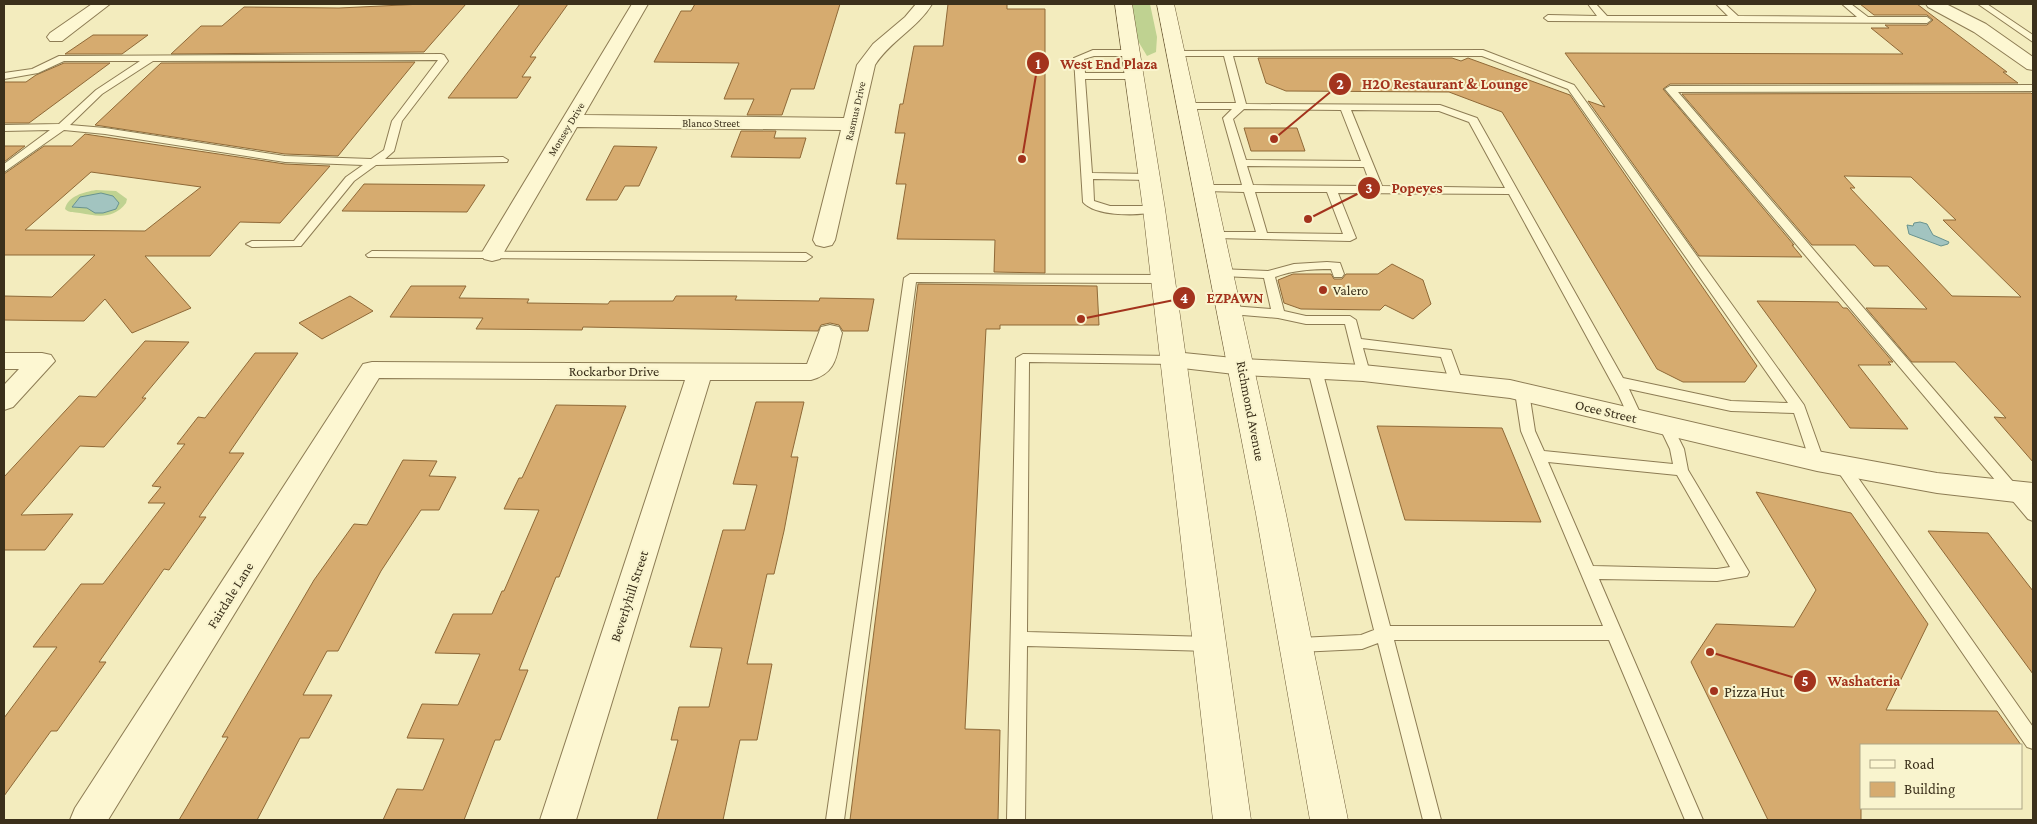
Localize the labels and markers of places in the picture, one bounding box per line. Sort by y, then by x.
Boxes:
callout: West End Plaza [1025,48,1168,78]
callout: H2O Restaurant & Lounge [1327,69,1538,99]
callout: Popeyes [1357,173,1453,203]
place label: Valero [1333,282,1368,298]
callout: EZPAWN [1172,283,1274,313]
marker: Valero [1317,284,1329,296]
callout: Washateria [1793,666,1910,696]
place label: Pizza Hut [1724,683,1785,700]
marker: Pizza Hut [1708,685,1720,697]

